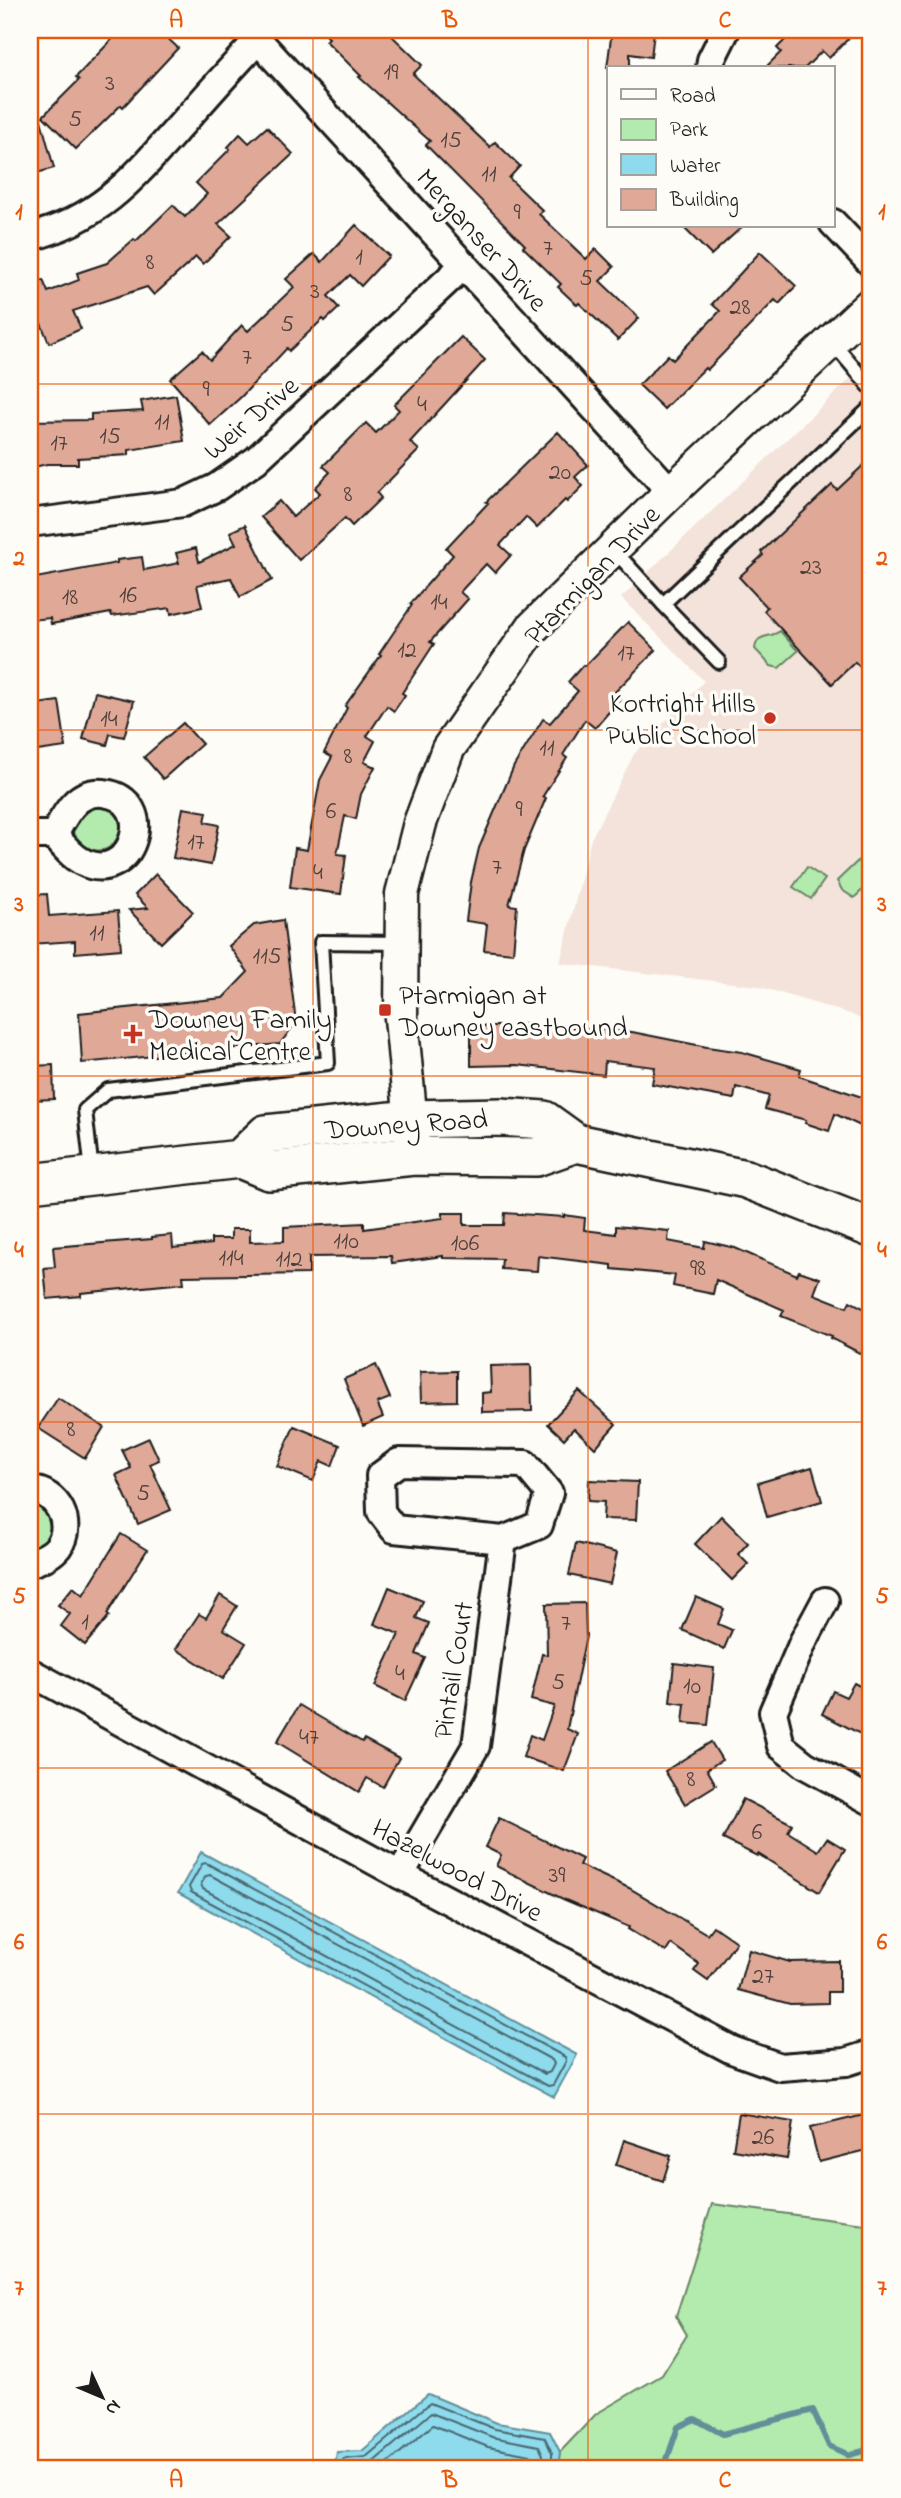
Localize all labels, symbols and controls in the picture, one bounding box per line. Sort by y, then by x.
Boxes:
text: A [169,5,183,38]
text: B [441,5,458,38]
text: C [719,5,732,38]
house number: 19 [384,56,399,91]
legend [607,66,834,228]
house number: 3 [105,67,115,102]
text: Road [670,82,716,112]
house number: 5 [68,103,82,138]
text: Park [670,116,709,146]
house number: 15 [440,124,462,159]
text: Water [670,152,721,182]
house number: 11 [481,158,497,193]
street label: Merganser Drive [405,160,556,323]
text: Building [669,186,739,218]
house number: 9 [513,196,521,231]
text: 1 [15,197,23,230]
text: 1 [878,197,886,230]
house number: 7 [543,232,553,267]
house number: 1 [355,241,363,276]
house number: 8 [146,246,155,281]
house number: 5 [579,262,593,297]
house number: 3 [310,275,320,310]
house number: 28 [730,291,750,326]
house number: 5 [280,308,294,343]
house number: 7 [242,341,252,376]
street label: Weir Drive [196,367,309,472]
house number: 9 [202,373,210,408]
house number: 4 [417,388,427,423]
house number: 11 [154,406,170,441]
house number: 15 [99,420,121,455]
house number: 17 [50,427,68,462]
house number: 20 [549,456,571,491]
house number: 8 [344,478,353,513]
street label: Ptarmigan Drive [516,497,672,656]
text: 2 [12,543,25,576]
text: 2 [875,543,888,576]
house number: 23 [800,551,822,586]
house number: 16 [119,579,138,614]
house number: 18 [62,581,78,616]
house number: 14 [430,586,448,621]
house number: 12 [397,634,417,669]
house number: 17 [617,637,635,672]
place label: Kortright Hills Public School [606,685,756,758]
house number: 14 [100,703,118,738]
marker: Kortright Hills Public School [762,710,778,726]
house number: 11 [539,732,555,767]
house number: 8 [344,740,353,775]
house number: 9 [515,793,523,828]
house number: 6 [326,795,337,830]
house number: 17 [187,826,205,861]
house number: 7 [492,851,502,886]
house number: 4 [313,856,323,891]
text: 3 [13,889,24,922]
text: 3 [876,889,887,922]
house number: 11 [89,917,105,952]
house number: 115 [253,940,282,975]
place label: Ptarmigan at Downey eastbound [398,977,628,1050]
place label: Downey Family Medical Centre [148,1001,332,1074]
marker: Ptarmigan at Downey eastbound [377,1002,393,1018]
marker: Downey Family Medical Centre [123,1024,143,1044]
street label: Downey Road [322,1100,489,1153]
house number: 110 [333,1225,359,1260]
house number: 106 [451,1227,480,1262]
text: 4 [14,1235,24,1268]
text: 4 [877,1235,887,1268]
house number: 114 [218,1242,244,1277]
house number: 112 [275,1243,303,1278]
house number: 98 [690,1252,706,1287]
house number: 8 [67,1413,76,1448]
house number: 5 [136,1477,150,1512]
text: 5 [12,1581,26,1614]
text: 5 [875,1581,889,1614]
street label: Pintail Court [424,1599,487,1742]
house number: 1 [81,1606,89,1641]
house number: 7 [561,1607,571,1642]
house number: 4 [395,1657,405,1692]
house number: 5 [551,1666,565,1701]
house number: 10 [683,1670,701,1705]
house number: 47 [299,1721,319,1756]
house number: 8 [687,1763,696,1798]
street label: Hazelwood Drive [363,1810,550,1935]
house number: 6 [752,1816,763,1851]
house number: 39 [548,1859,566,1894]
text: 6 [14,1927,25,1960]
text: 6 [877,1927,888,1960]
house number: 27 [752,1960,774,1995]
house number: 26 [752,2121,775,2156]
text: 7 [14,2273,24,2306]
text: 7 [877,2273,887,2306]
north arrow [66,2362,136,2432]
text: N [98,2393,127,2421]
text: A [169,2465,183,2498]
text: B [441,2465,458,2498]
text: C [719,2465,732,2498]

